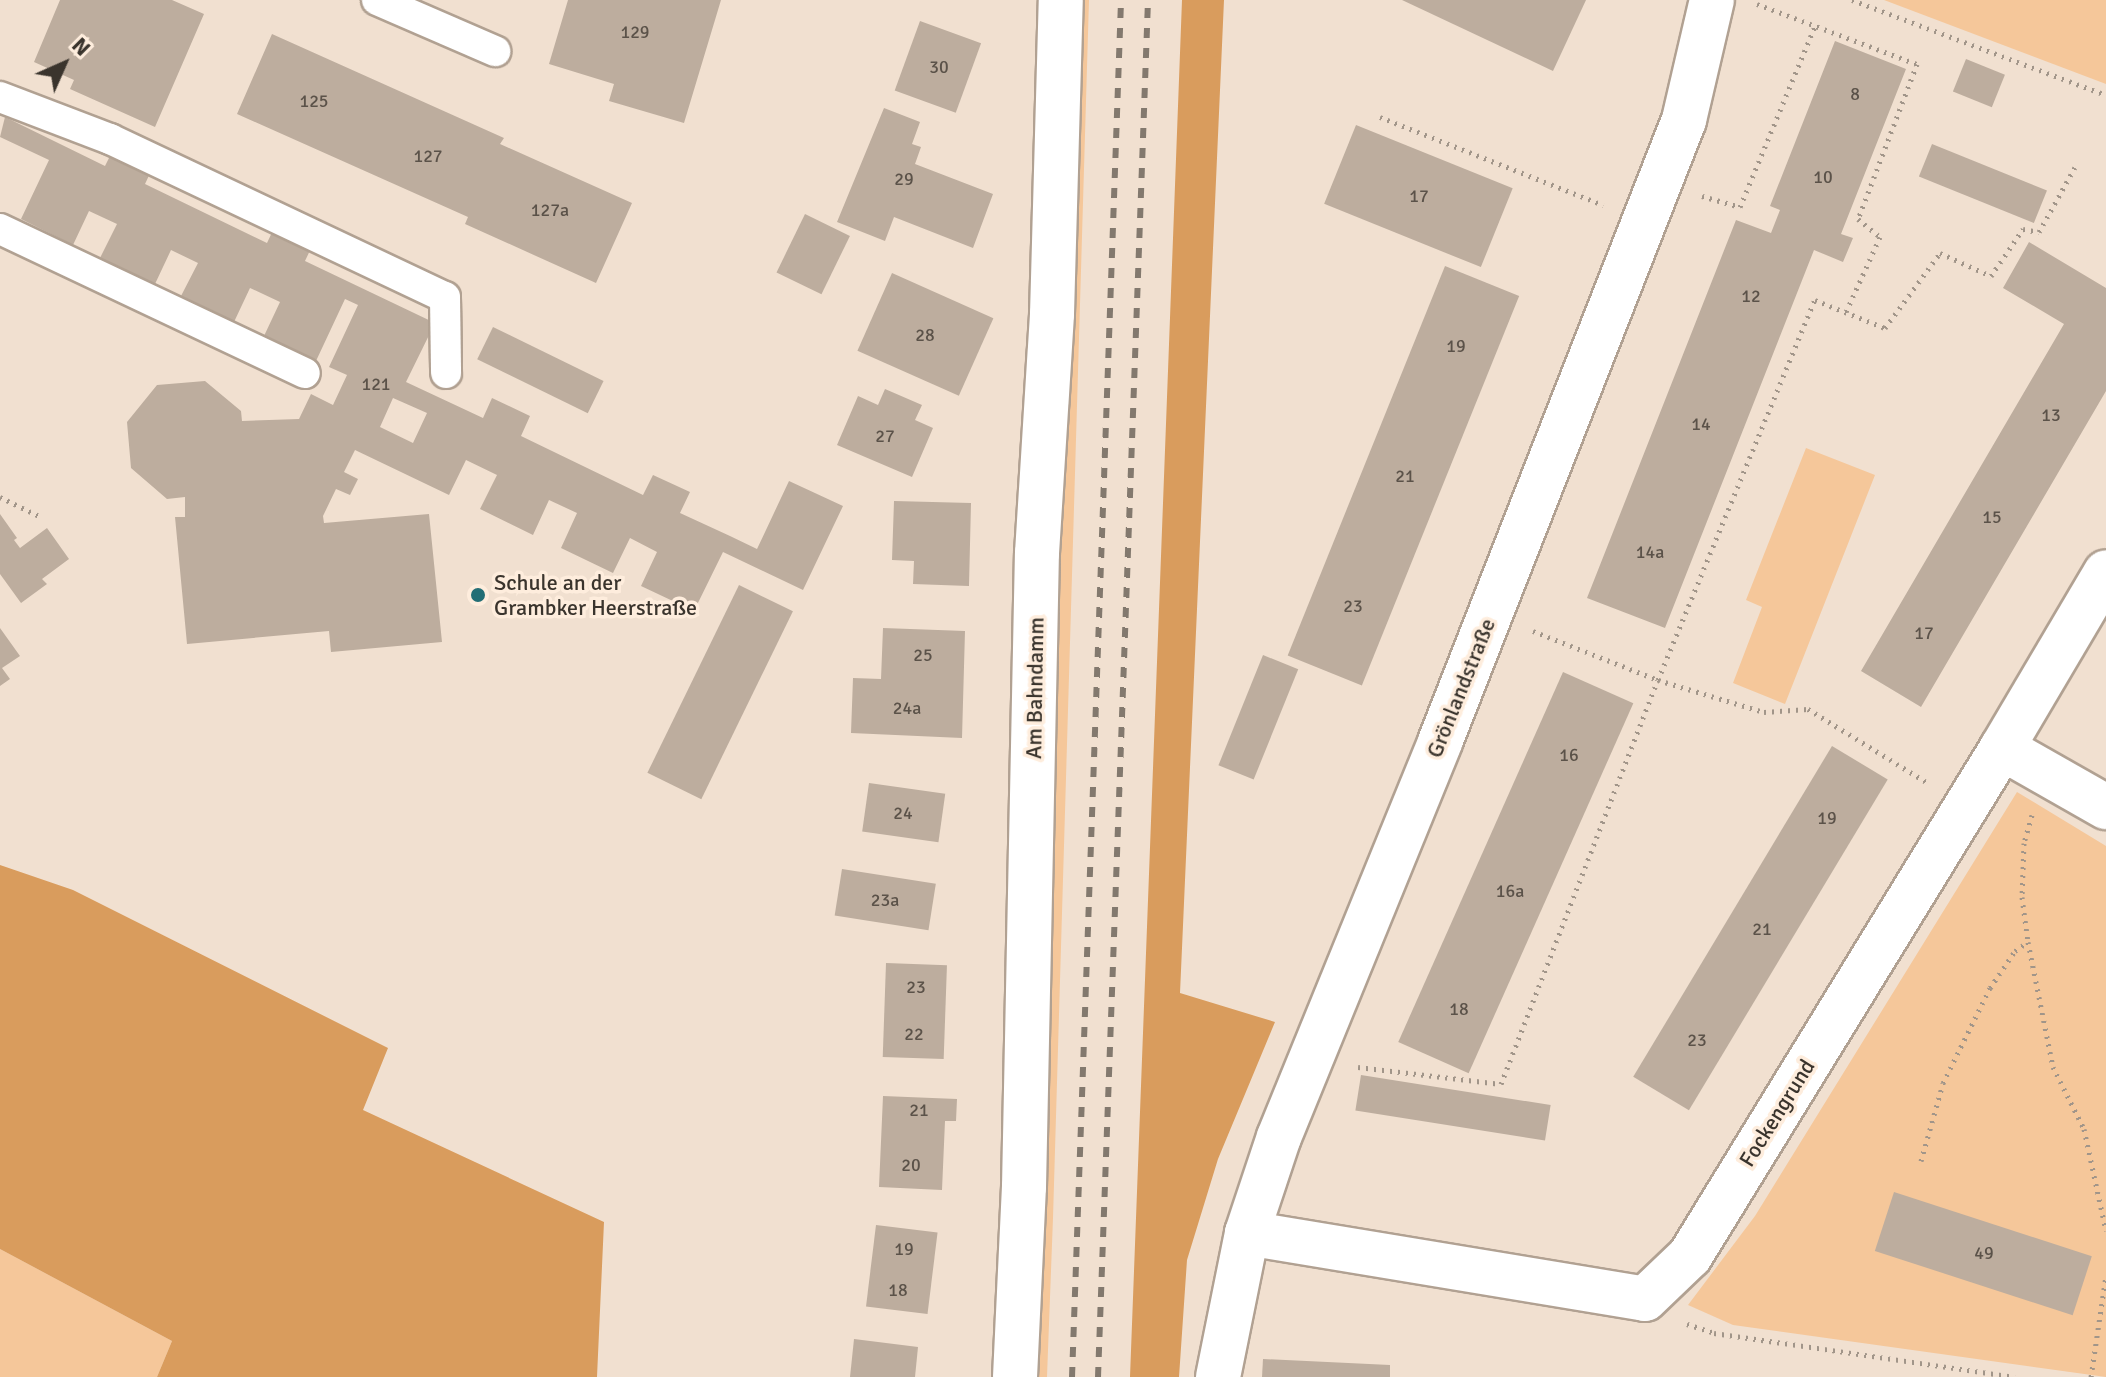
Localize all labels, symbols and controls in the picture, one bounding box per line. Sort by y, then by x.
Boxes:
house number: 129 [620,21,650,43]
north arrow [24,24,104,104]
text: N [66,32,96,62]
house number: 30 [929,56,949,78]
house number: 8 [1850,83,1860,105]
house number: 125 [299,90,329,112]
house number: 127 [413,145,443,167]
house number: 10 [1813,166,1833,188]
house number: 29 [894,168,914,190]
house number: 17 [1409,185,1429,207]
house number: 127a [531,199,569,221]
house number: 12 [1741,285,1761,307]
house number: 28 [915,324,935,346]
house number: 19 [1446,335,1466,357]
house number: 121 [361,373,391,395]
house number: 13 [2041,404,2061,426]
house number: 14 [1691,413,1711,435]
house number: 27 [875,425,895,447]
house number: 21 [1395,465,1415,487]
house number: 15 [1982,506,2002,528]
house number: 14a [1636,541,1664,563]
place label: Schule an der Grambker Heerstraße [494,569,697,620]
marker: Schule an der Grambker Heerstraße [469,586,487,604]
house number: 23 [1343,595,1363,617]
street label: Grönlandstraße [1421,615,1501,761]
street label: Am Bahndamm [1021,617,1049,759]
house number: 17 [1914,622,1934,644]
house number: 25 [913,644,933,666]
house number: 24a [893,697,921,719]
house number: 16 [1559,744,1579,766]
house number: 24 [893,802,913,824]
house number: 19 [1817,807,1837,829]
house number: 16a [1496,880,1524,902]
house number: 23a [871,889,899,911]
house number: 21 [1752,918,1772,940]
house number: 23 [906,976,926,998]
house number: 18 [1449,998,1469,1020]
house number: 22 [904,1023,924,1045]
house number: 23 [1687,1029,1707,1051]
street label: Fockengrund [1734,1054,1820,1172]
house number: 21 [909,1099,929,1121]
house number: 20 [901,1154,921,1176]
house number: 19 [894,1238,914,1260]
house number: 49 [1974,1242,1994,1264]
house number: 18 [888,1279,908,1301]

